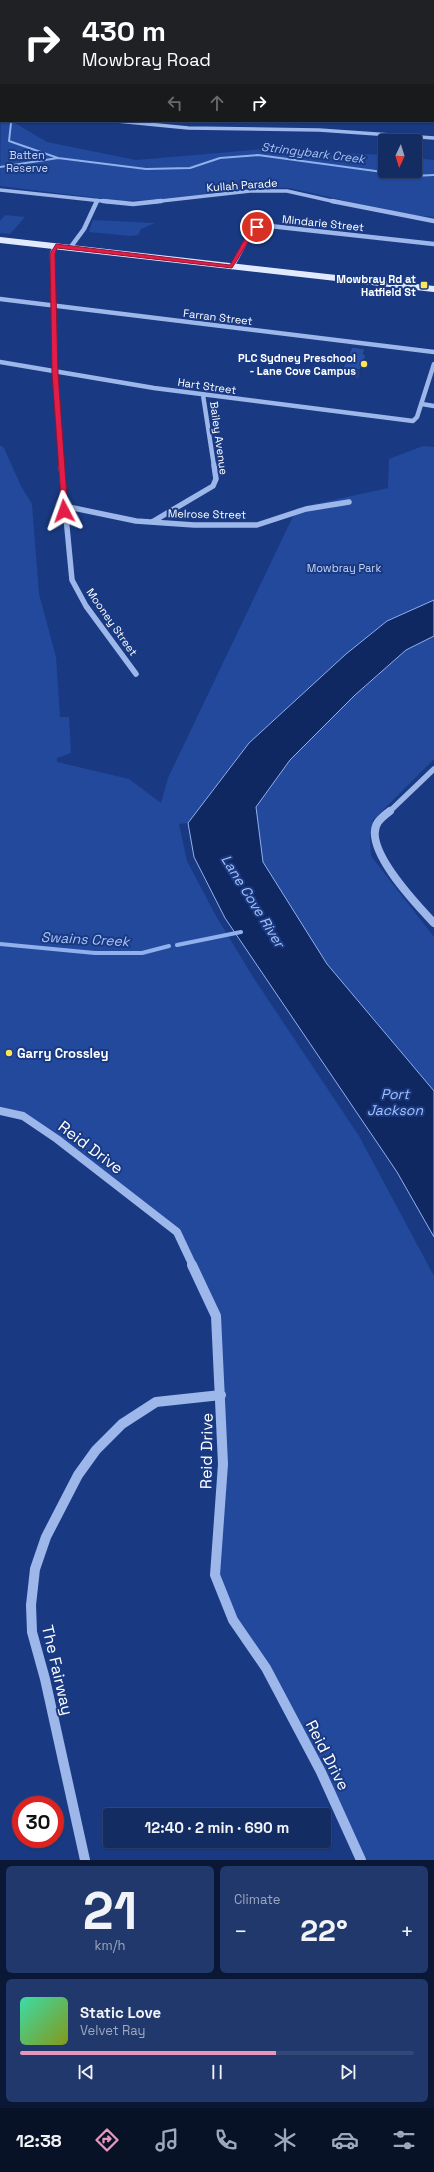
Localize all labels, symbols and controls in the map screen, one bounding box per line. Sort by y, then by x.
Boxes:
text: 430 m [82,13,166,49]
icon: right [16,16,68,68]
text: Mowbray Road [82,48,211,71]
icon: left [164,92,186,114]
icon: ahead [206,92,228,114]
icon: right [248,92,270,114]
north arrow [378,134,422,178]
map controls [378,134,422,178]
water label: Stringybark Creek [260,139,367,167]
park label: Batten Reserve [6,148,48,175]
street label: Kullah Parade [206,176,278,194]
pin [240,210,274,244]
street label: Mindarie Street [281,212,365,234]
icon: arrive [246,216,268,238]
place label: Mowbray Rd at Hatfield St [336,272,416,299]
marker: Mowbray Rd at Hatfield St [419,280,429,290]
street label: Farran Street [183,306,253,328]
place label: PLC Sydney Preschool - Lane Cove Campus [238,351,356,378]
marker: PLC Sydney Preschool - Lane Cove Campus [359,359,369,369]
street label: Hart Street [177,375,237,397]
street label: Bailey Avenue [207,401,231,475]
position arrow [43,490,85,532]
street label: Melrose Street [168,506,246,522]
park label: Mowbray Park [307,561,381,575]
street label: Mooney Street [83,585,141,659]
water label: Lane Cove River [217,851,290,952]
water label: Swains Creek [40,928,131,950]
place label: Garry Crossley [17,1045,109,1062]
marker: Garry Crossley [4,1048,14,1058]
water label: Port Jackson [367,1085,423,1119]
street label: Reid Drive [54,1116,127,1179]
street label: Reid Drive [195,1413,218,1489]
street label: The Fairway [37,1623,78,1717]
street label: Reid Drive [301,1716,354,1794]
speed limit sign: 30 [12,1796,64,1848]
text: 12:40 · 2 min · 690 m [145,1818,289,1837]
text: 21 [83,1878,137,1944]
text: Climate [234,1891,280,1908]
text: 22° [300,1911,348,1950]
text: − [234,1917,248,1945]
text: + [400,1917,414,1945]
text: km/h [95,1937,125,1954]
text: Static Love [80,2003,161,2022]
text: Velvet Ray [80,2022,145,2039]
icon: previous [75,2061,97,2083]
icon: pause [206,2061,228,2083]
icon: next [337,2061,359,2083]
icon: directions [93,2126,121,2154]
icon: music [153,2126,181,2154]
icon: phone [212,2126,240,2154]
icon: climate [271,2126,299,2154]
icon: car [331,2126,359,2154]
icon: filters [390,2126,418,2154]
text: 12:38 [16,2129,62,2152]

